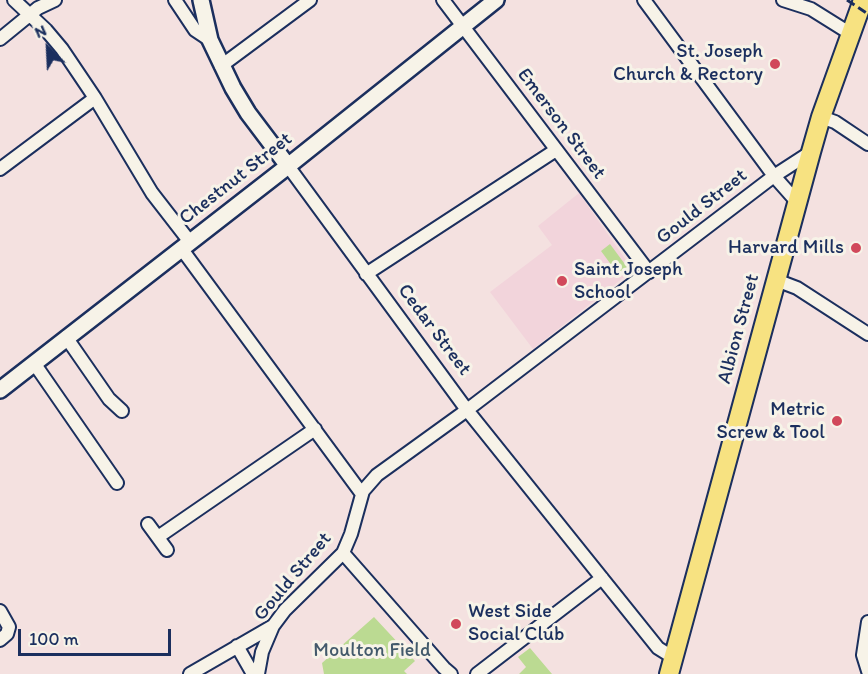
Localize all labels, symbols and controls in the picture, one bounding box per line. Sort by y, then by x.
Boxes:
north arrow [18,18,78,78]
text: N [32,20,49,42]
place label: St. Joseph Church & Rectory [613,40,763,87]
marker: St. Joseph Church & Rectory [768,57,782,71]
street label: Emerson Street [511,64,611,184]
street label: Chestnut Street [175,127,297,231]
street label: Gould Street [652,164,752,250]
place label: Harvard Mills [728,236,844,260]
marker: Harvard Mills [849,241,863,255]
place label: Saint Joseph School [574,258,683,305]
street label: Albion Street [713,271,765,387]
marker: Saint Joseph School [555,274,569,288]
street label: Cedar Street [392,280,476,380]
place label: Metric Screw & Tool [716,398,825,445]
marker: Metric Screw & Tool [830,414,844,428]
street label: Gould Street [249,528,337,626]
place label: West Side Social Club [468,600,564,647]
scale bar [21,617,174,655]
marker: West Side Social Club [449,617,463,631]
text: 100 m [29,628,79,650]
park label: Moulton Field [313,639,431,663]

